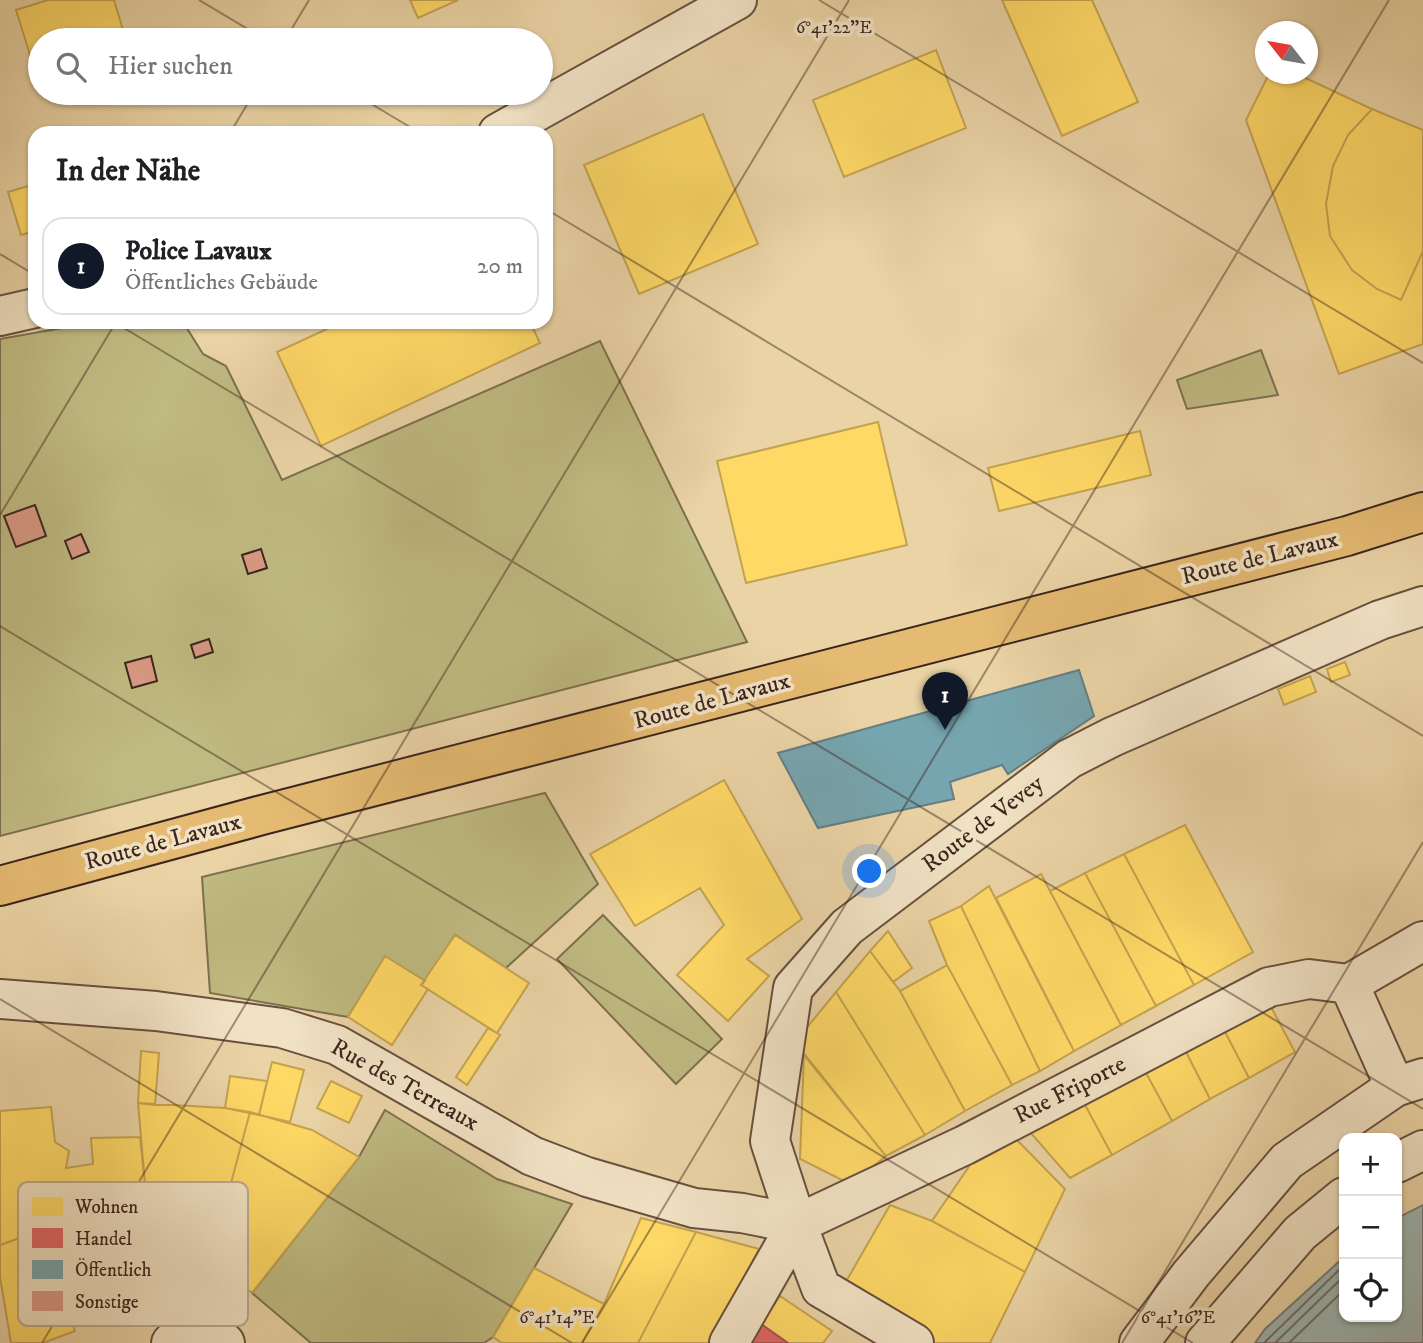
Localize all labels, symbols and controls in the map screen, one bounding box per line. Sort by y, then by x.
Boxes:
text: 6°41'22"E [796,17,872,39]
north arrow [1255,21,1318,84]
search box [28,28,553,105]
icon: search [52,48,90,86]
text: Hier suchen [108,50,233,83]
text: In der Nähe [56,153,200,190]
text: Police Lavaux [125,235,272,268]
text: 1 [77,252,85,281]
text: 20 m [477,252,523,281]
text: Öffentliches Gebäude [125,268,318,297]
street label: Route de Lavaux [1179,524,1342,592]
street label: Route de Lavaux [631,666,794,736]
pin: 1 [922,672,968,730]
street label: Route de Vevey [916,768,1050,880]
street label: Route de Lavaux [82,807,245,877]
your location [852,854,886,888]
street label: Rue des Terreaux [326,1032,485,1138]
street label: Rue Friporte [1009,1049,1131,1131]
map controls [1339,1133,1402,1322]
button: + [1339,1133,1402,1196]
legend [18,1182,248,1326]
text: Wohnen [74,1196,138,1219]
button: − [1339,1196,1402,1259]
text: Handel [75,1228,132,1251]
text: Öffentlich [75,1258,152,1282]
button: locate [1339,1259,1402,1322]
text: Sonstige [75,1291,139,1314]
text: 6°41'14"E [519,1307,595,1329]
text: 6°41'16"E [1141,1307,1215,1329]

